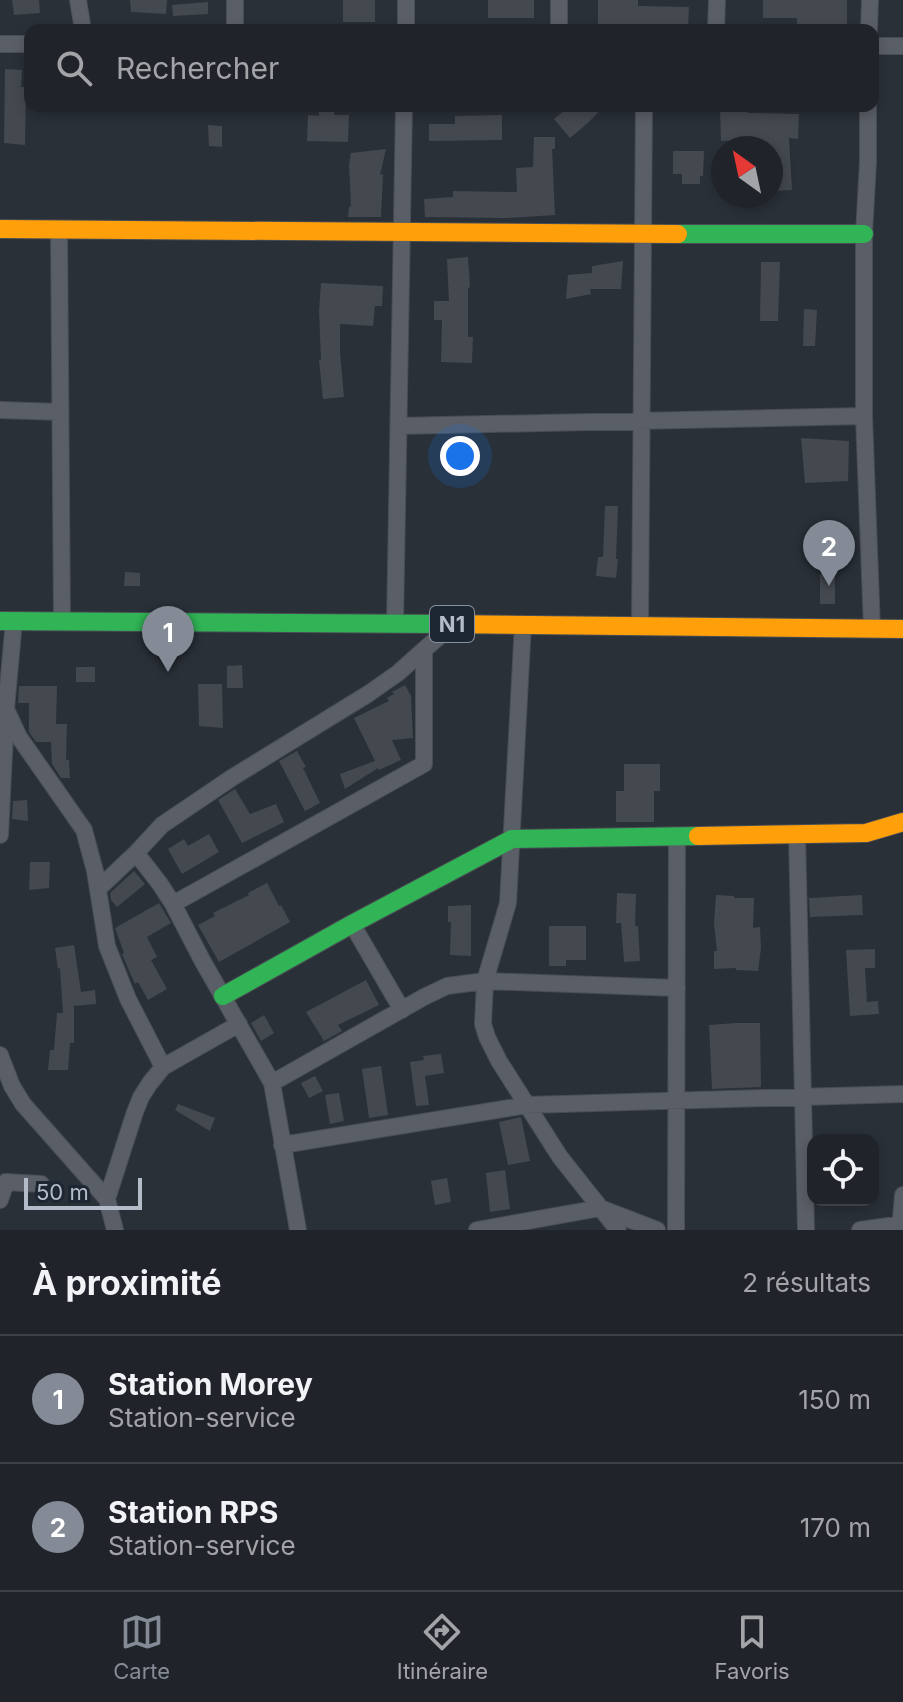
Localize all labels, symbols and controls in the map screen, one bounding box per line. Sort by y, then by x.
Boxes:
search box [24,24,879,112]
icon: search [52,46,96,90]
text: Rechercher [116,50,279,86]
north arrow [711,136,783,208]
your location [440,436,480,476]
pin: 2 [803,520,855,586]
pin: 1 [142,606,194,672]
road number: N1 [430,606,474,642]
map controls [807,1134,879,1206]
button: locate [807,1134,879,1206]
scale bar [24,1174,142,1210]
text: 50 m [36,1179,89,1205]
text: À proximité [32,1262,222,1303]
text: 2 résultats [742,1267,871,1298]
text: Station Morey [108,1366,313,1402]
text: 1 [52,1384,64,1415]
text: 150 m [798,1384,871,1415]
text: Station-service [108,1402,296,1433]
text: Station RPS [108,1494,278,1530]
text: 2 [50,1512,66,1543]
text: 170 m [800,1512,871,1543]
text: Station-service [108,1530,296,1561]
tab: Carte [113,1610,170,1684]
tab: Itinéraire [397,1610,488,1684]
tab: Favoris [715,1610,790,1684]

